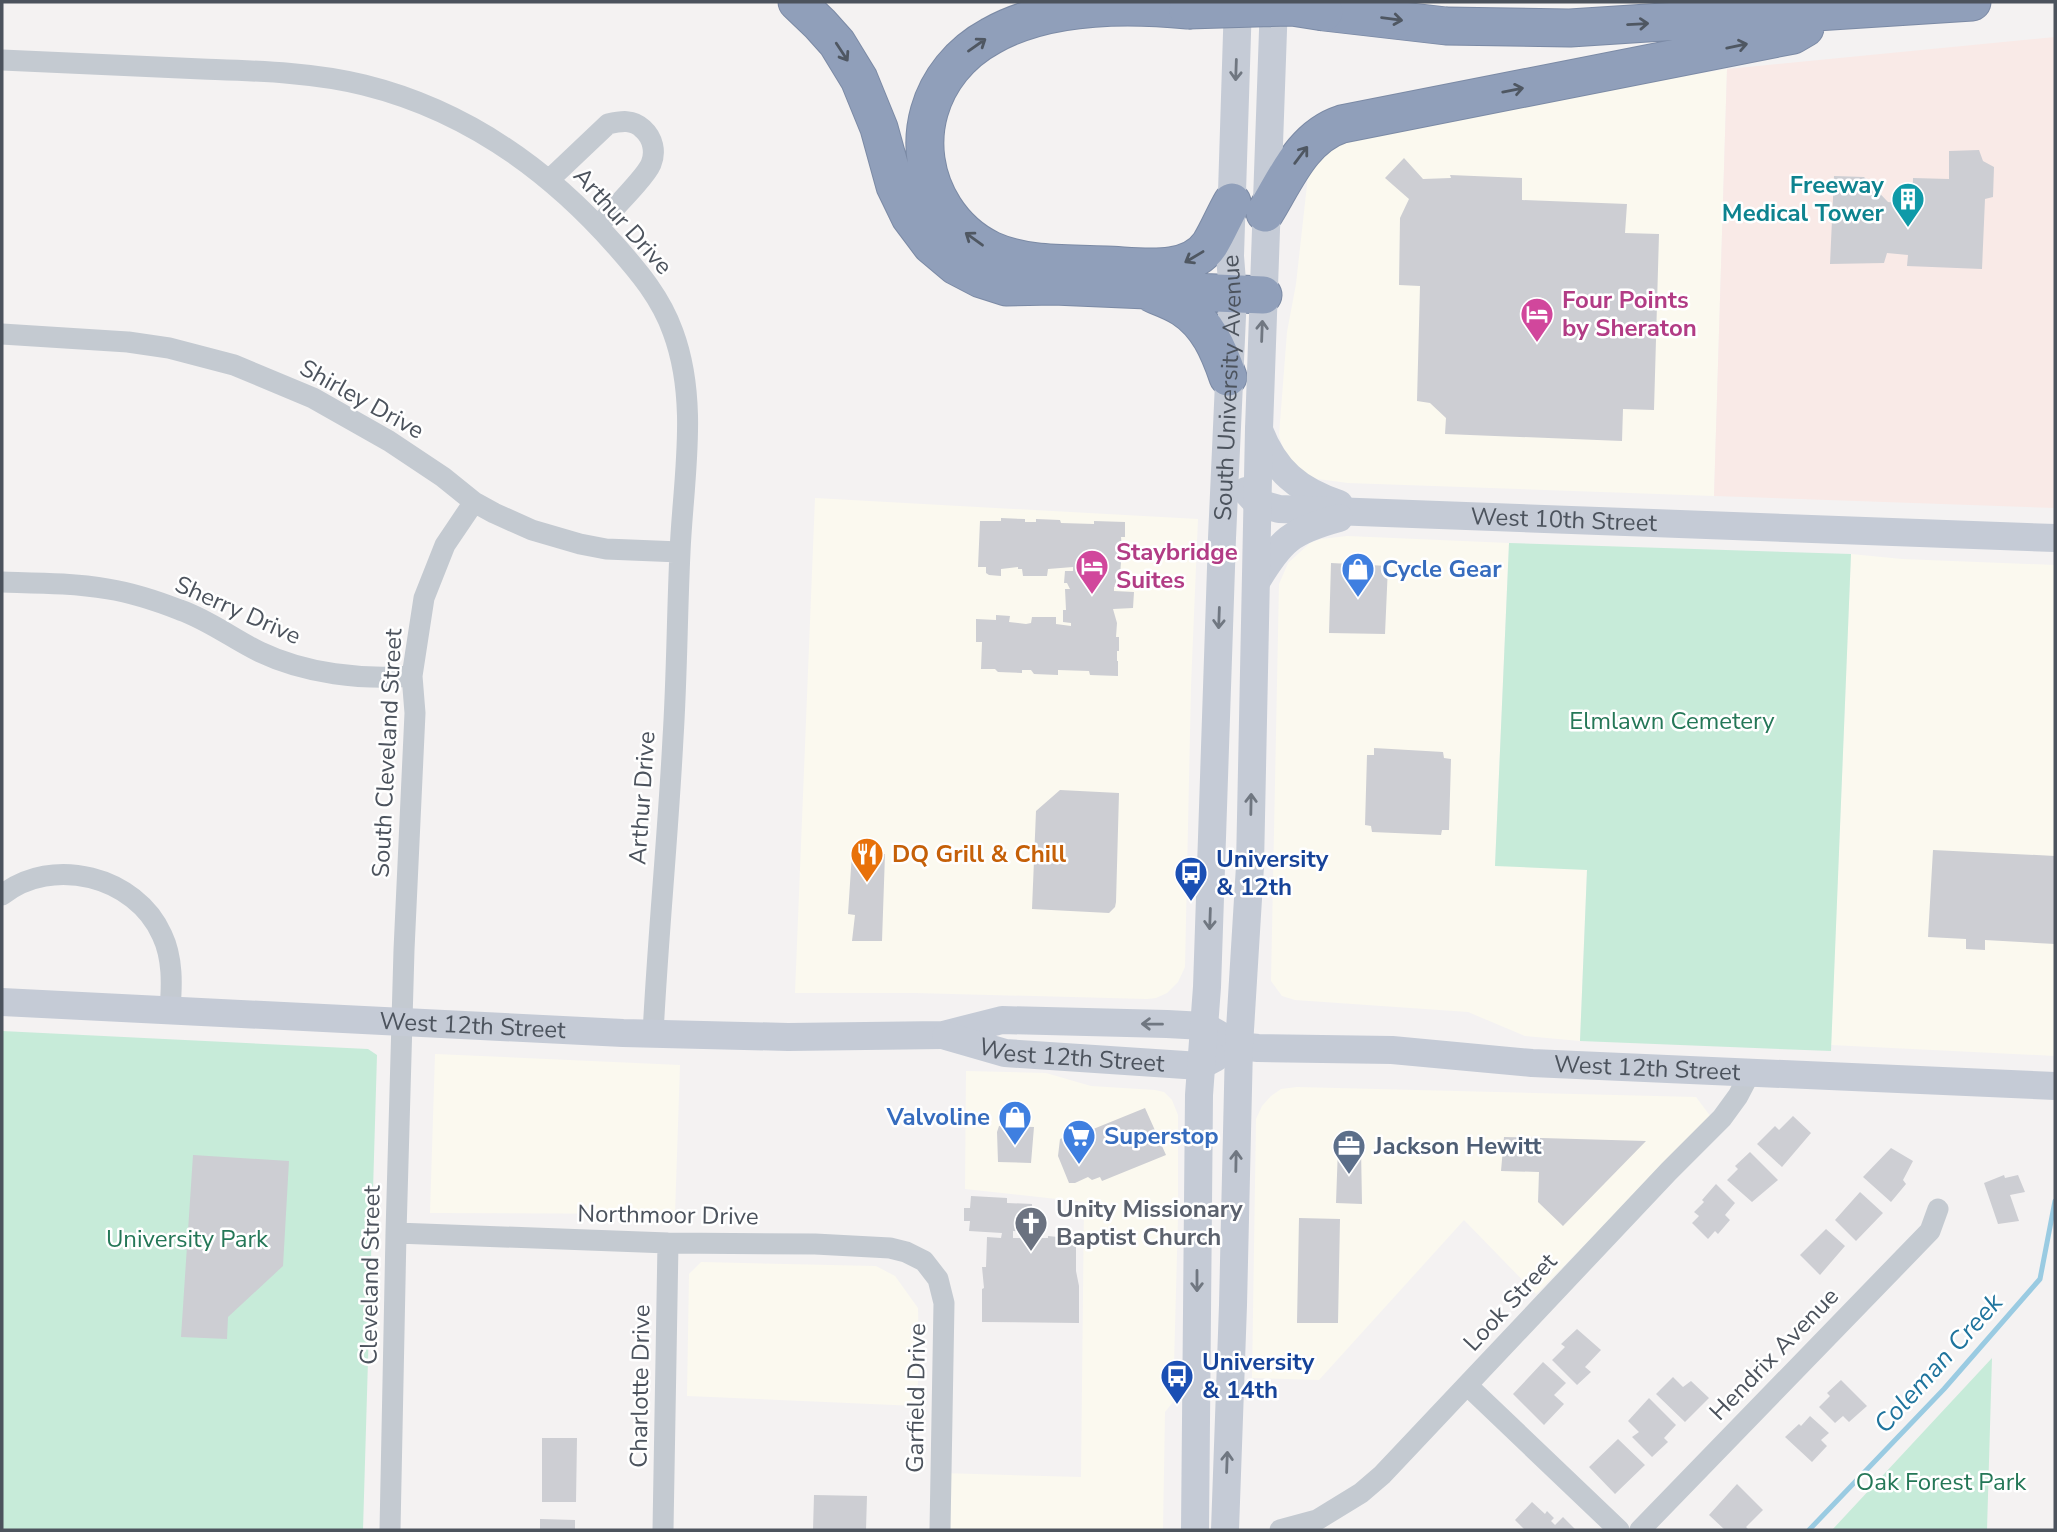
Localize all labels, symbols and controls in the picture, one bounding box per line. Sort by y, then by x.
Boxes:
one-way arrow [1380,13,1403,26]
one-way arrow [1626,17,1649,30]
one-way arrow [967,38,986,52]
one-way arrow [1725,39,1748,53]
one-way arrow [835,42,850,61]
one-way arrow [1229,58,1242,81]
one-way arrow [1501,82,1524,96]
one-way arrow [1294,146,1308,165]
street label: Arthur Drive [566,161,680,281]
place label: Freeway Medical Tower [1722,169,1885,229]
building icon: Freeway Medical Tower [1889,180,1927,229]
one-way arrow [965,231,984,246]
one-way arrow [1185,249,1204,264]
street label: South University Avenue [1207,254,1249,521]
place label: Four Points by Sheraton [1562,284,1697,344]
hotel icon: Four Points by Sheraton [1518,295,1556,344]
one-way arrow [1255,320,1268,343]
street label: Shirley Drive [294,352,430,446]
street label: West 10th Street [1470,500,1658,539]
place label: Staybridge Suites [1116,536,1238,596]
hotel icon: Staybridge Suites [1073,547,1111,596]
shop icon: Cycle Gear [1339,550,1377,599]
place label: Cycle Gear [1382,553,1502,585]
street label: Sherry Drive [170,568,306,652]
one-way arrow [1213,607,1226,630]
street label: South Cleveland Street [364,627,410,878]
park label: Elmlawn Cemetery [1569,705,1775,737]
street label: Arthur Drive [621,730,663,866]
one-way arrow [1244,792,1258,815]
restaurant icon: DQ Grill & Chill [848,835,886,884]
place label: DQ Grill & Chill [892,838,1067,870]
place label: University & 12th [1216,843,1329,903]
bus stop icon: University & 12th [1172,854,1210,903]
one-way arrow [1203,907,1216,930]
street label: West 12th Street [379,1005,567,1046]
one-way arrow [1141,1017,1164,1031]
street label: West 12th Street [975,1030,1166,1080]
street label: West 12th Street [1553,1048,1741,1088]
shop icon: Valvoline [996,1098,1034,1147]
place label: Valvoline [886,1101,990,1133]
supermarket icon: Superstop [1060,1117,1098,1166]
place label: Superstop [1104,1120,1219,1152]
office icon: Jackson Hewitt [1330,1127,1368,1176]
place label: Jackson Hewitt [1373,1130,1542,1162]
one-way arrow [1230,1150,1243,1173]
street label: Cleveland Street [352,1184,388,1365]
place label: Unity Missionary Baptist Church [1056,1193,1243,1253]
street label: Northmoor Drive [577,1197,759,1233]
church icon: Unity Missionary Baptist Church [1012,1204,1050,1253]
park label: University Park [106,1223,269,1255]
street label: Look Street [1456,1246,1564,1358]
one-way arrow [1190,1269,1204,1292]
street label: Hendrix Avenue [1702,1281,1846,1427]
water label: Coleman Creek [1866,1285,2011,1441]
street label: Charlotte Drive [623,1304,657,1468]
street label: Garfield Drive [899,1323,933,1473]
place label: University & 14th [1202,1346,1315,1406]
bus stop icon: University & 14th [1158,1357,1196,1406]
one-way arrow [1221,1451,1234,1474]
park label: Oak Forest Park [1856,1466,2027,1498]

